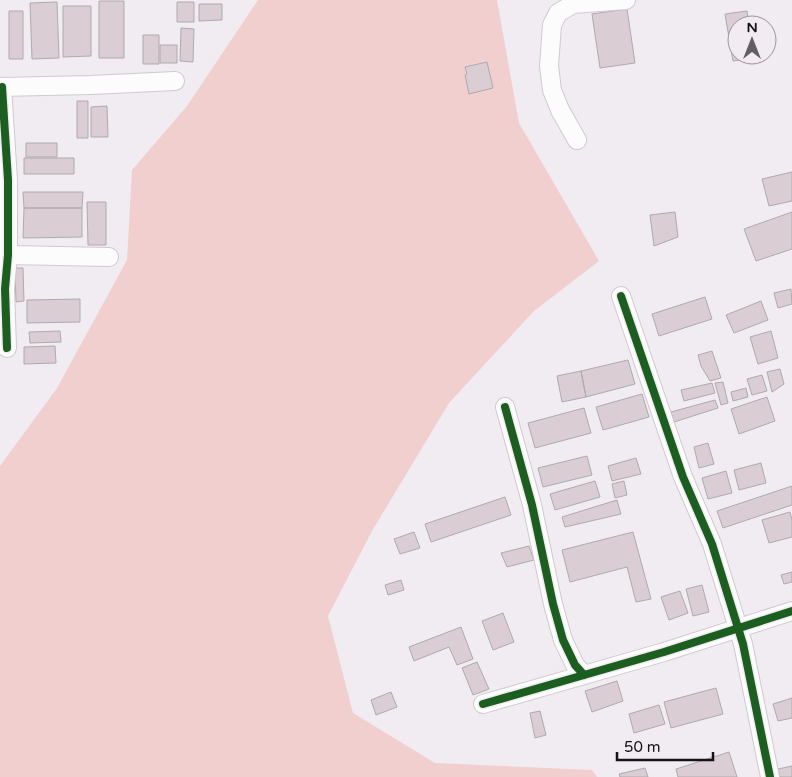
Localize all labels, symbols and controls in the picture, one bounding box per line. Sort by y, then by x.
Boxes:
north arrow [727,15,777,65]
text: N [746,19,758,36]
scale bar [617,730,713,762]
text: 50 m [624,738,661,756]

